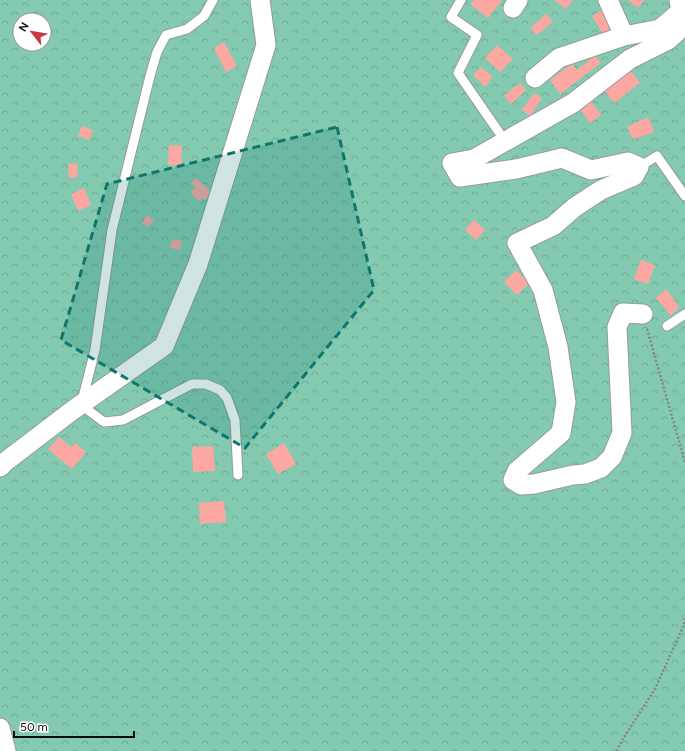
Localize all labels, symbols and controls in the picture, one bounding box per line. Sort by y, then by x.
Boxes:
north arrow [12,12,52,52]
text: N [16,20,32,34]
scale bar [14,713,134,739]
text: 50 m [20,720,48,734]

